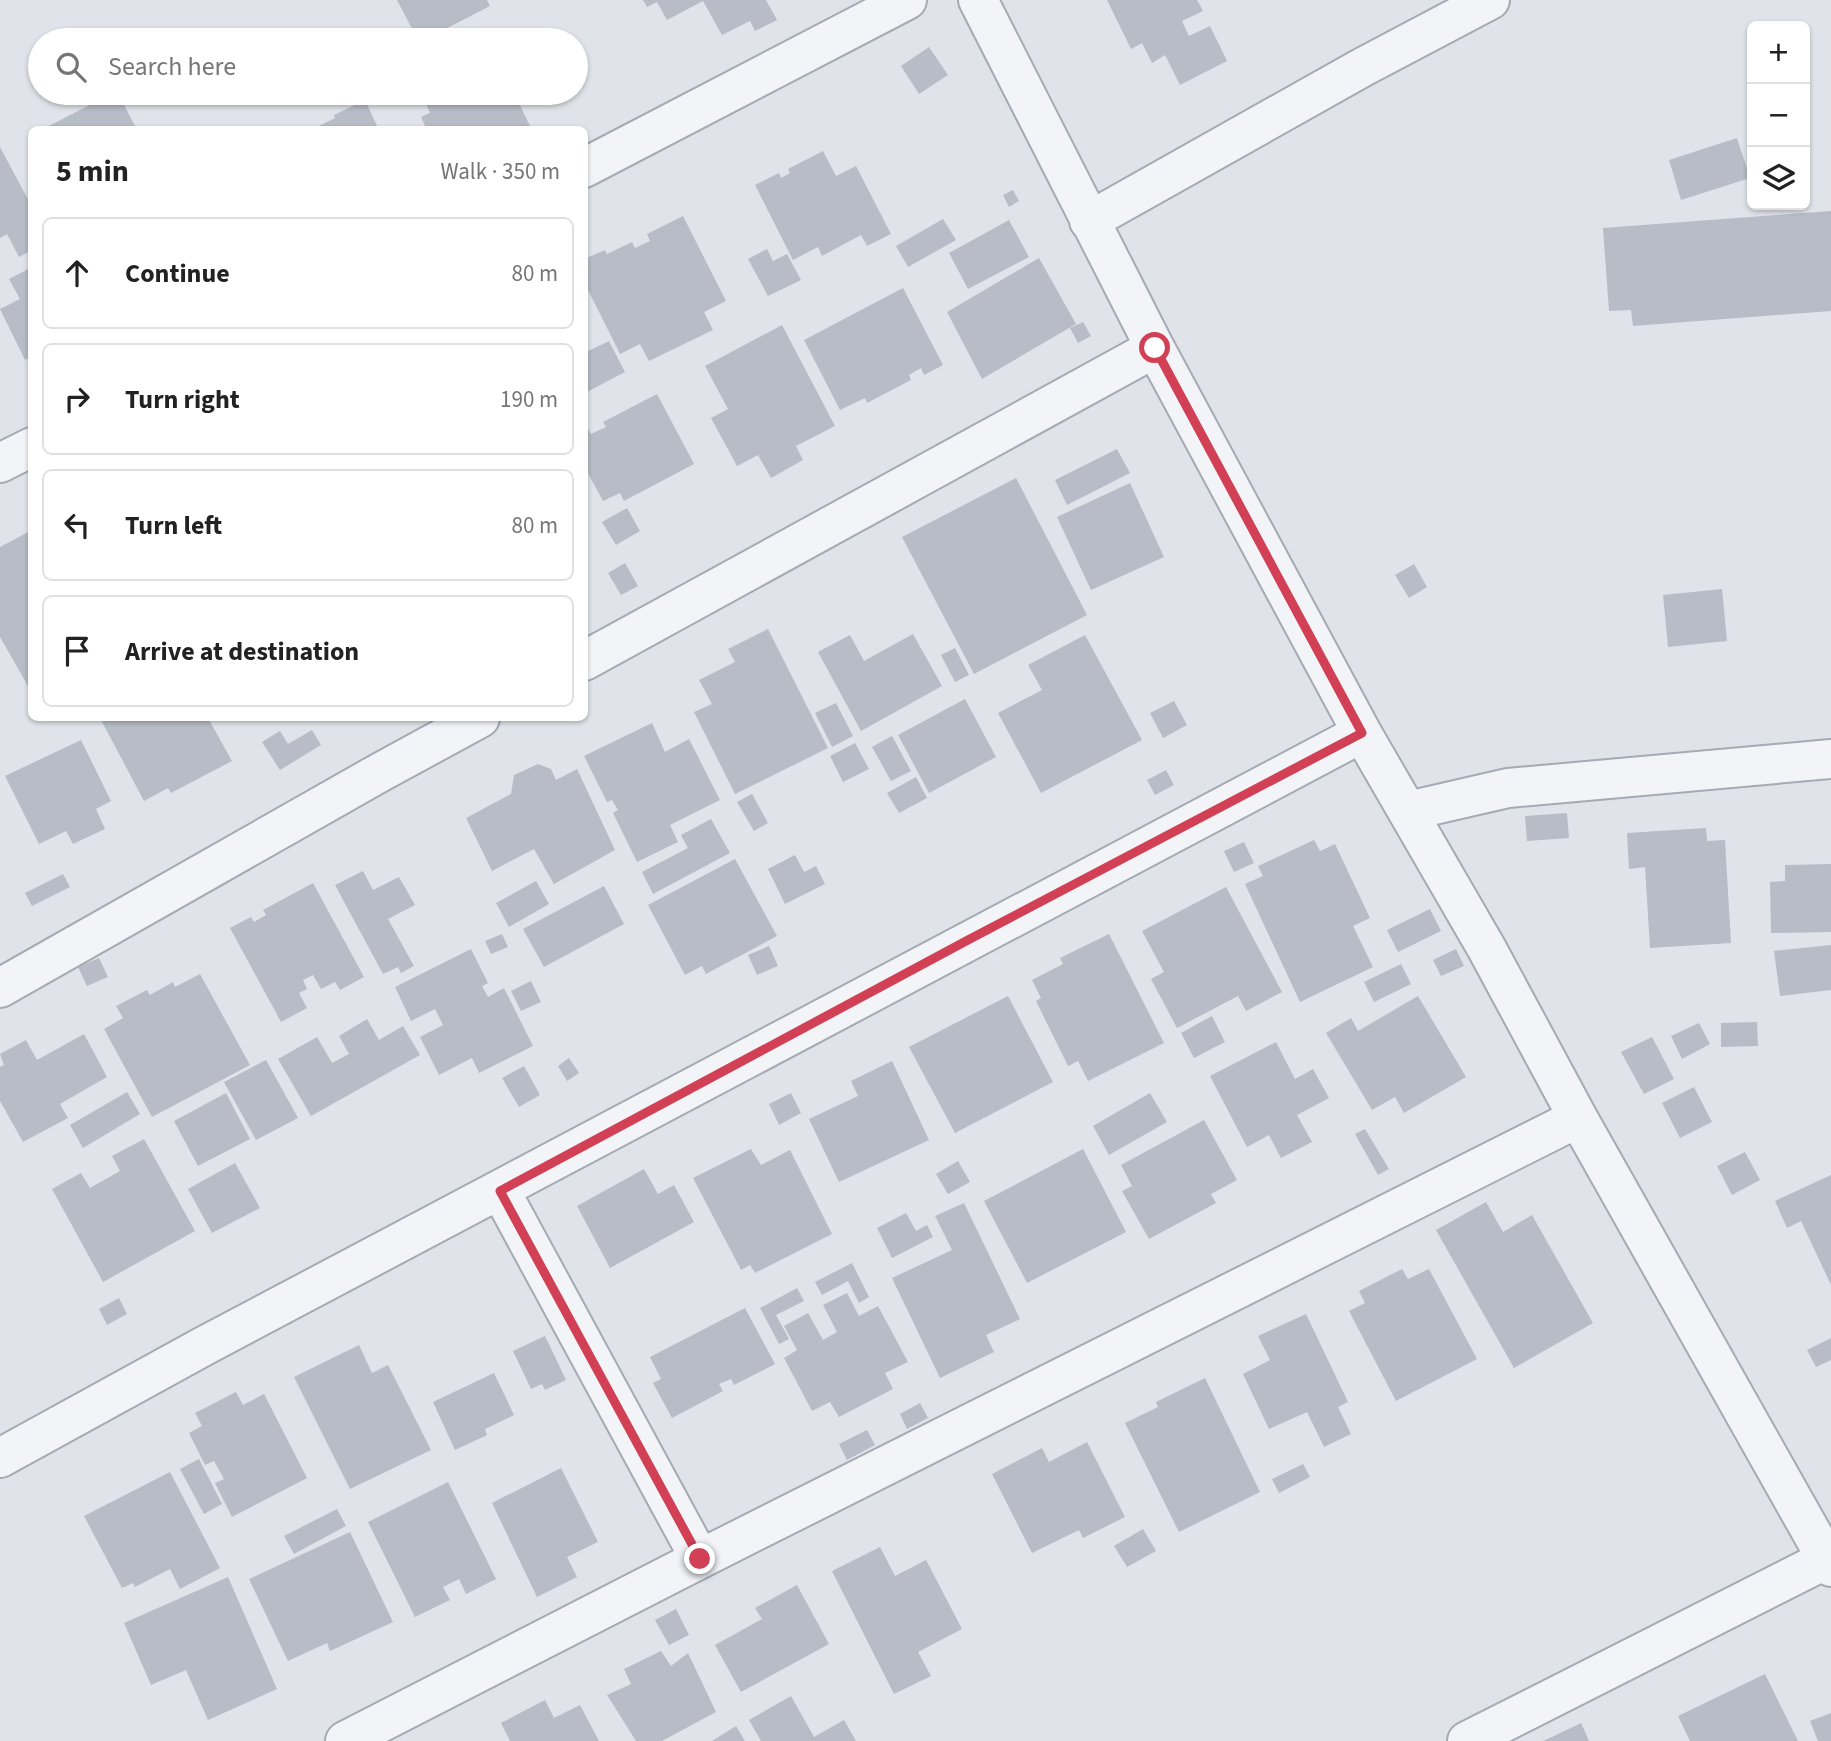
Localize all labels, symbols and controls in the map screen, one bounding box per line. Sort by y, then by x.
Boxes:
map controls [1747,21,1810,210]
button: + [1747,21,1810,84]
search box [28,28,588,105]
icon: search [52,48,90,86]
text: Search here [108,48,236,85]
button: − [1747,84,1810,147]
button: layers [1747,147,1810,210]
text: 5 min [56,150,129,193]
text: Walk · 350 m [441,155,560,188]
icon: ahead [58,254,96,292]
text: Continue [125,255,230,292]
text: 80 m [511,257,558,290]
route start [1139,332,1170,363]
icon: right [58,380,96,418]
text: Turn right [125,381,240,418]
text: 190 m [500,383,558,416]
icon: left [58,506,96,544]
text: Turn left [125,507,222,544]
text: 80 m [511,509,558,542]
icon: arrive [58,632,96,670]
text: Arrive at destination [125,633,359,670]
route end [684,1543,715,1574]

